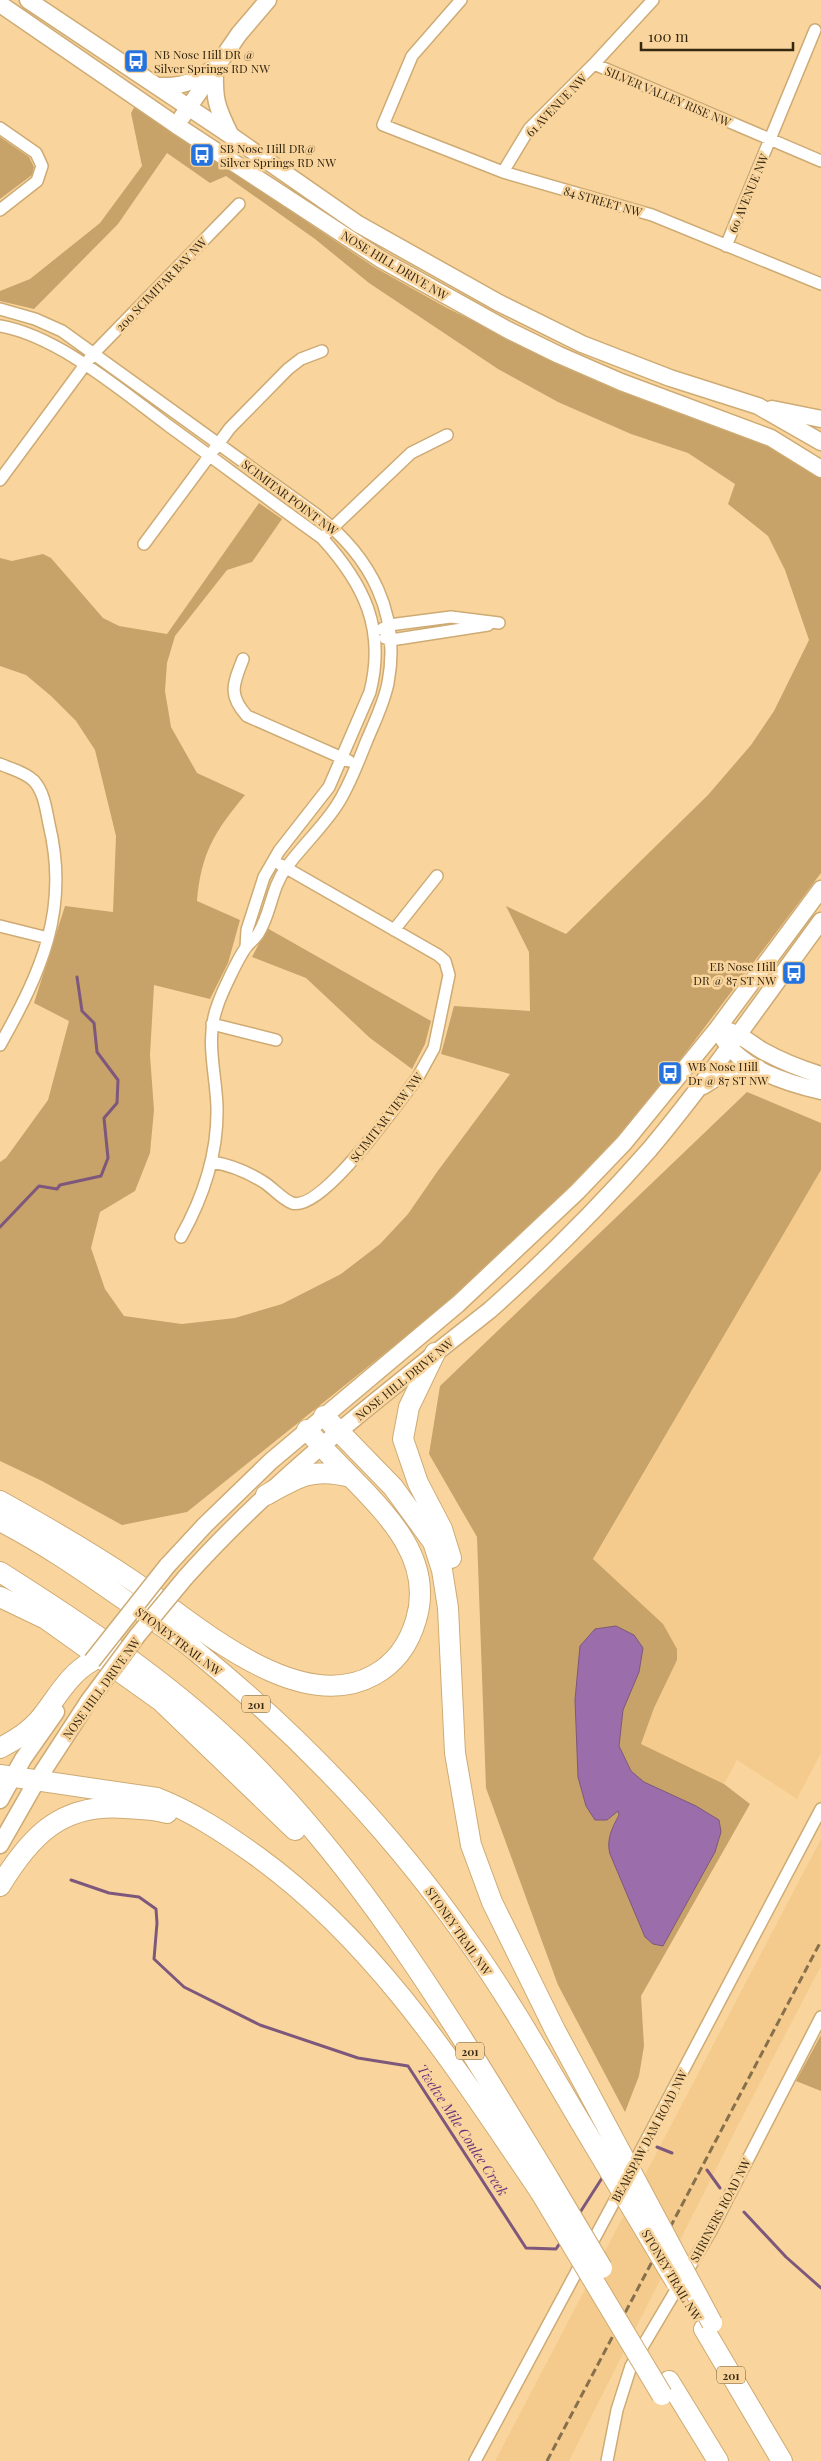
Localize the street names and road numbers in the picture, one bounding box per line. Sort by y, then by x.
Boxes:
street label: SILVER VALLEY RISE NW [603,62,733,130]
street label: 61 AVENUE NW [522,70,590,140]
street label: 60 AVENUE NW [724,151,772,235]
street label: 84 STREET NW [562,182,644,220]
street label: NOSE HILL DRIVE NW [339,227,451,303]
street label: 200 SCIMITAR BAY NW [112,234,210,334]
street label: SCIMITAR POINT NW [239,456,341,538]
street label: SCIMITAR VIEW NW [346,1069,426,1165]
street label: NOSE HILL DRIVE NW [352,1334,457,1424]
street label: STONEY TRAIL NW [133,1603,225,1679]
street label: NOSE HILL DRIVE NW [59,1634,143,1742]
road number: 201 [242,1696,270,1712]
street label: STONEY TRAIL NW [423,1884,495,1978]
road number: 201 [456,2042,484,2060]
street label: BEARSPAW DAM ROAD NW [607,2067,691,2205]
street label: SHRINERS ROAD NW [686,2155,754,2265]
street label: STONEY TRAIL NW [638,2226,706,2324]
road number: 201 [717,2366,745,2384]

